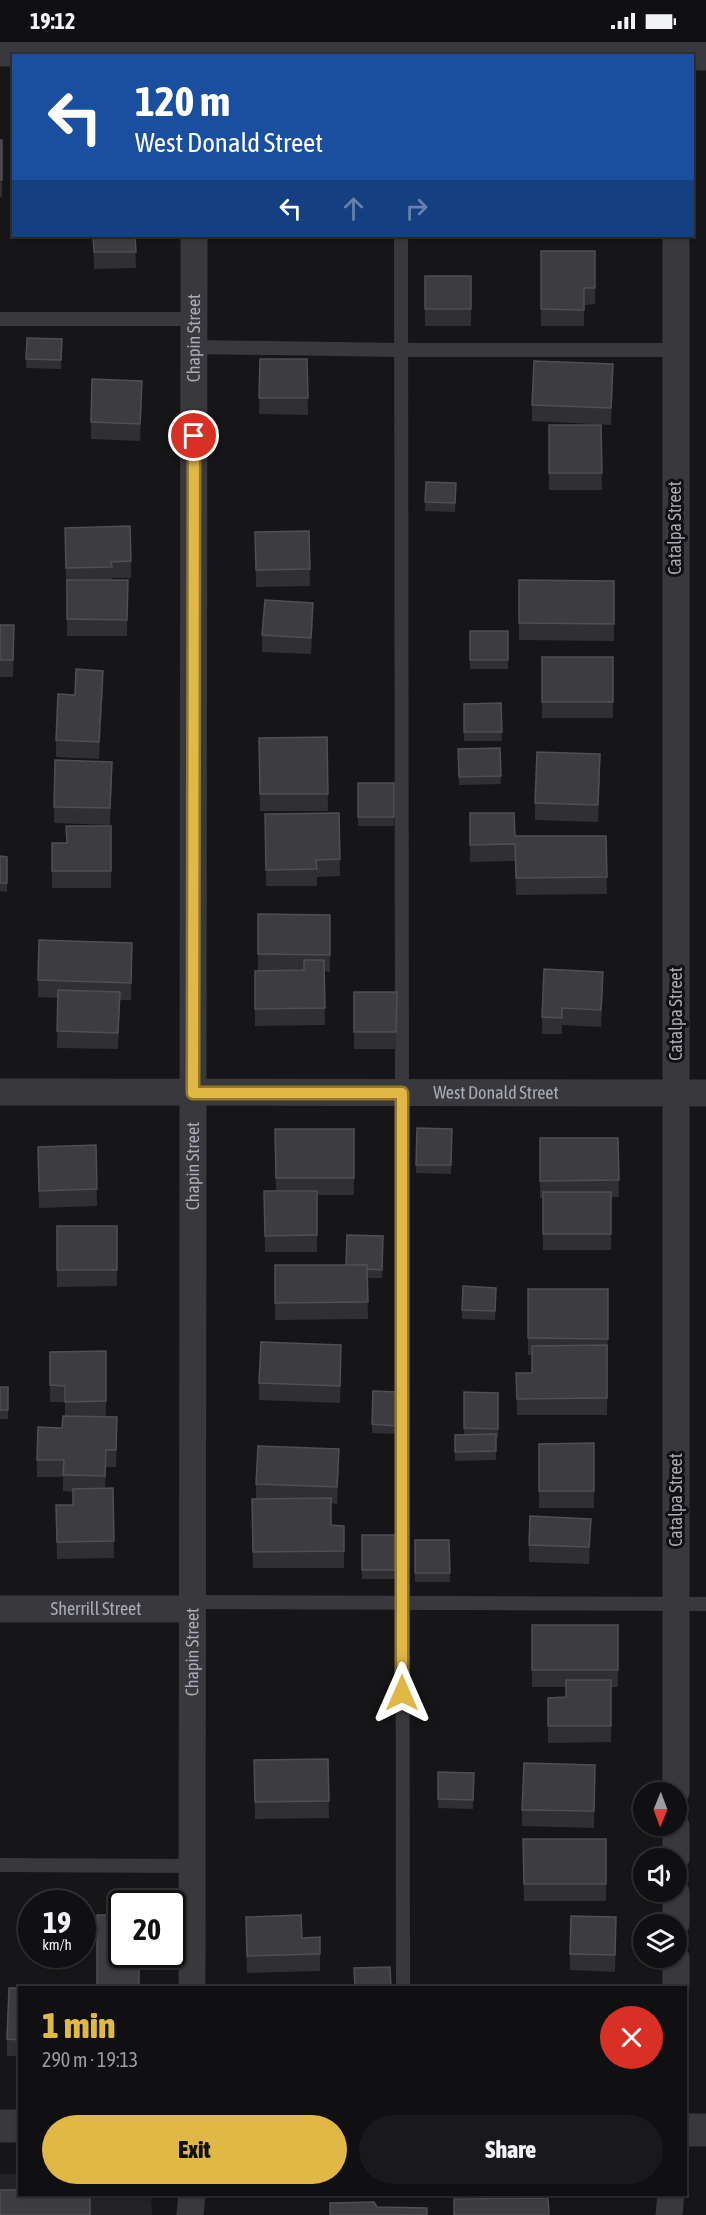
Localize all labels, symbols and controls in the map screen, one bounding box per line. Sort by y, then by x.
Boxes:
text: 19:12 [30,8,75,34]
text: 120 m [135,77,230,125]
icon: left [36,78,114,156]
text: West Donald Street [135,127,323,158]
icon: left [274,192,307,225]
icon: ahead [337,192,370,225]
icon: right [400,192,433,225]
street label: Chapin Street [183,294,204,382]
pin [168,410,219,461]
icon: arrive [177,419,210,452]
street label: Catalpa Street [664,481,685,575]
street label: Catalpa Street [665,967,686,1061]
street label: West Donald Street [433,1082,559,1103]
street label: Chapin Street [182,1122,203,1210]
street label: Catalpa Street [665,1453,686,1547]
street label: Sherrill Street [51,1598,141,1619]
street label: Chapin Street [181,1608,202,1696]
position arrow [370,1661,434,1725]
north arrow [633,1782,687,1836]
map controls [633,1782,687,1968]
button: sound [633,1848,687,1902]
speed limit sign: 20 [108,1890,186,1968]
text: 19 [43,1905,71,1939]
button: layers [633,1914,687,1968]
text: km/h [42,1936,72,1953]
text: 1 min [42,2004,116,2046]
button: close [600,2006,663,2069]
text: 290 m · 19:13 [42,2048,138,2071]
button: Exit [42,2115,347,2184]
button: Share [359,2115,663,2184]

